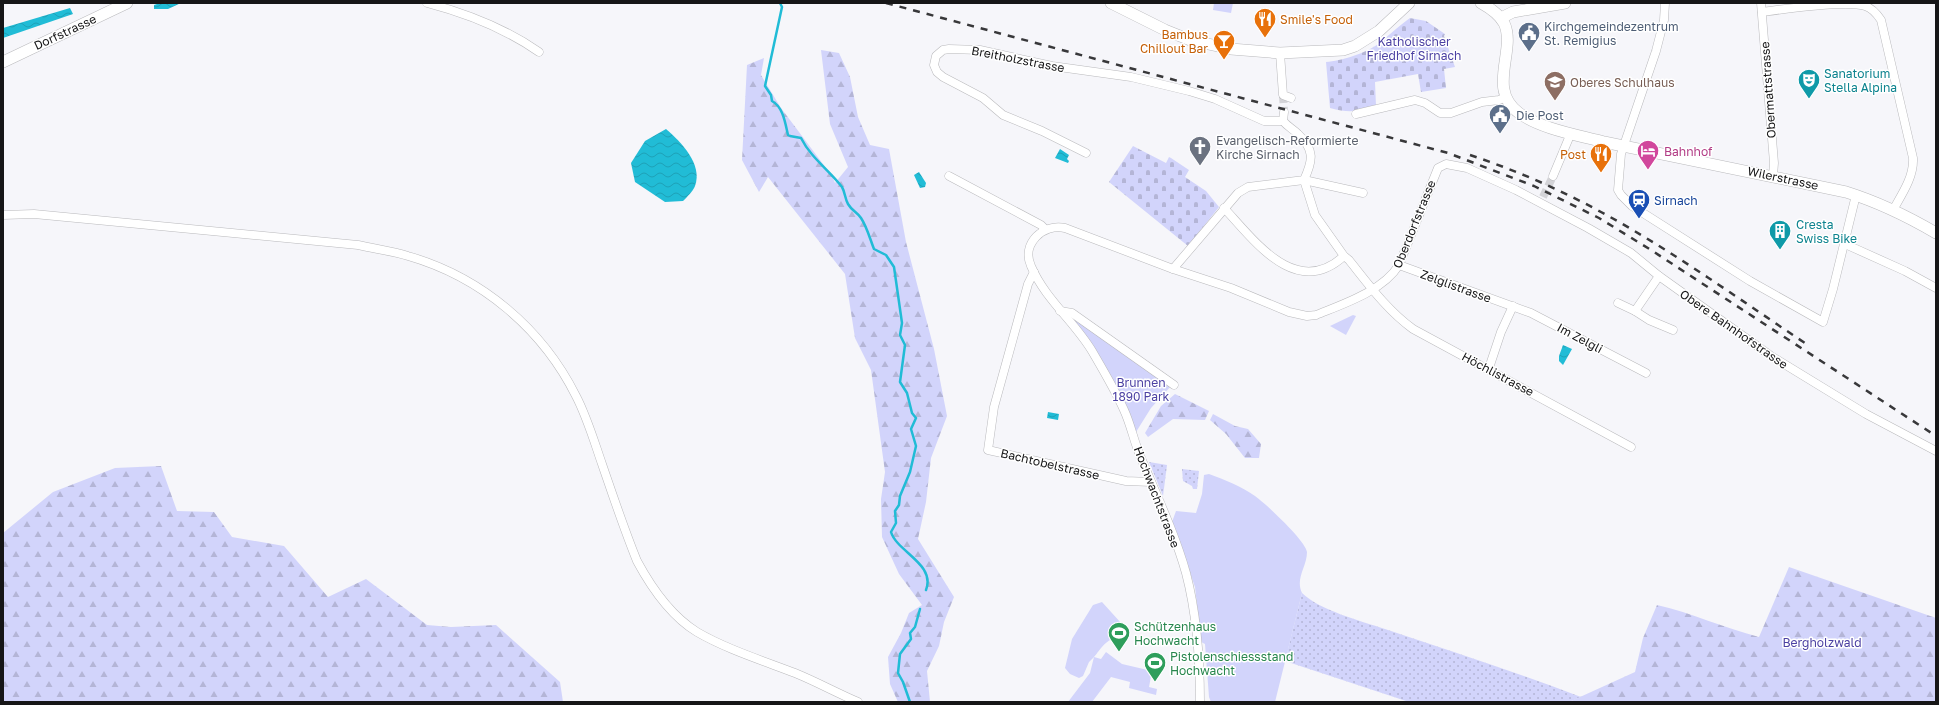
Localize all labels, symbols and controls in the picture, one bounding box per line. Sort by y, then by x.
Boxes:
restaurant icon: Smile's Food [1252,6,1278,39]
street label: Dorfstrasse [31,11,99,53]
place label: Smile's Food [1280,12,1353,27]
place label: Kirchgemeindezentrum St. Remigius [1544,19,1679,48]
public building icon: Kirchgemeindezentrum St. Remigius [1516,20,1542,53]
place label: Bambus Chillout Bar [1140,27,1208,56]
bar icon: Bambus Chillout Bar [1211,28,1237,61]
park label: Katholischer Friedhof Sirnach [1367,34,1461,63]
street label: Obermattstrasse [1757,41,1779,139]
street label: Breitholzstrasse [970,43,1066,75]
place label: Sanatorium Stella Alpina [1824,66,1897,95]
theatre icon: Sanatorium Stella Alpina [1796,67,1822,100]
school or university icon: Oberes Schulhaus [1542,69,1568,102]
place label: Oberes Schulhaus [1570,75,1675,90]
public building icon: Die Post [1487,102,1513,135]
place label: Die Post [1516,108,1564,123]
place label: Evangelisch-Reformierte Kirche Sirnach [1216,133,1358,162]
church icon: Evangelisch-Reformierte Kirche Sirnach [1187,134,1213,167]
hotel icon: Bahnhof [1635,138,1661,171]
restaurant icon: Post [1588,141,1614,174]
place label: Bahnhof [1664,144,1713,159]
place label: Post [1560,147,1586,162]
street label: Wilerstrasse [1746,163,1820,193]
street label: Oberdorfstrasse [1389,178,1439,270]
station icon: Sirnach [1626,187,1652,220]
place label: Sirnach [1654,193,1698,208]
place label: Cresta Swiss Bike [1796,217,1857,246]
building icon: Cresta Swiss Bike [1767,218,1793,251]
street label: Zelglistrasse [1419,266,1493,306]
street label: Obere Bahnhofstrasse [1677,286,1791,372]
street label: Im Zelgli [1555,320,1605,356]
street label: Höchlistrasse [1459,349,1537,399]
park label: Brunnen 1890 Park [1113,375,1170,404]
street label: Hochwachtstrasse [1131,444,1183,550]
street label: Bachtobelstrasse [999,445,1101,483]
place label: Schützenhaus Hochwacht [1134,619,1216,648]
sports icon: Schützenhaus Hochwacht [1106,620,1132,653]
park label: Bergholzwald [1782,635,1862,650]
place label: Pistolenschiessstand Hochwacht [1170,649,1293,678]
sports icon: Pistolenschiessstand Hochwacht [1142,650,1168,683]

